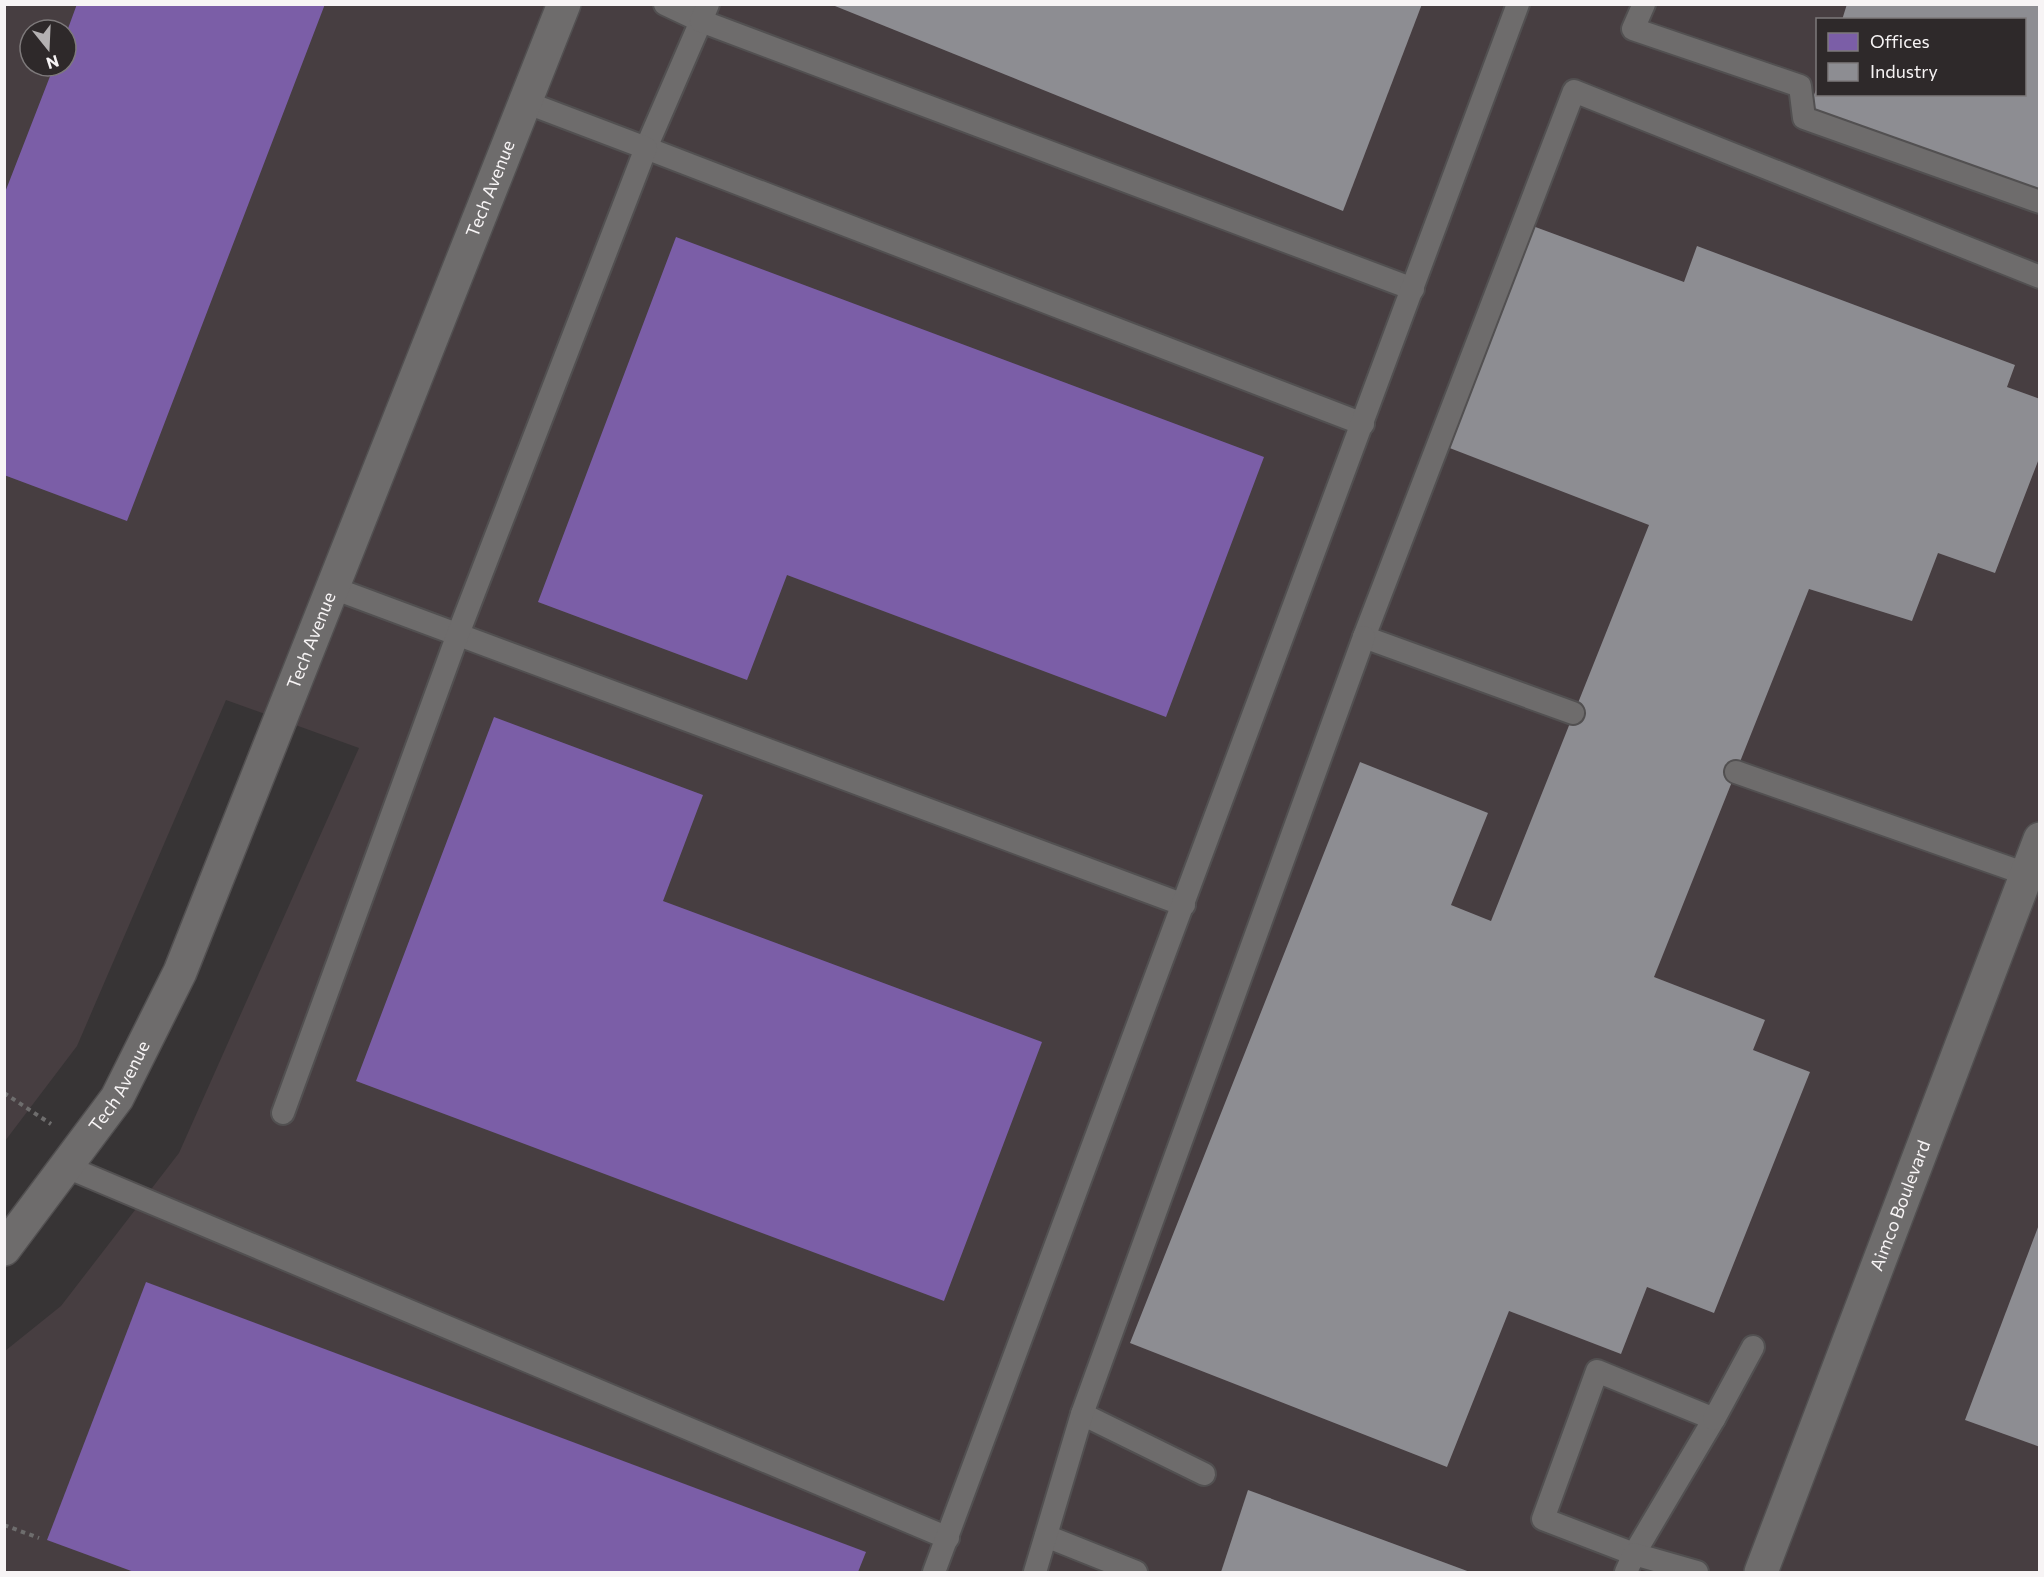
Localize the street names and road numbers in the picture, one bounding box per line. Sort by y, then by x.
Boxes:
street label: Tech Avenue [461,137,519,240]
street label: Tech Avenue [281,589,340,692]
street label: Tech Avenue [84,1037,154,1136]
street label: Aimco Boulevard [1865,1137,1934,1274]

